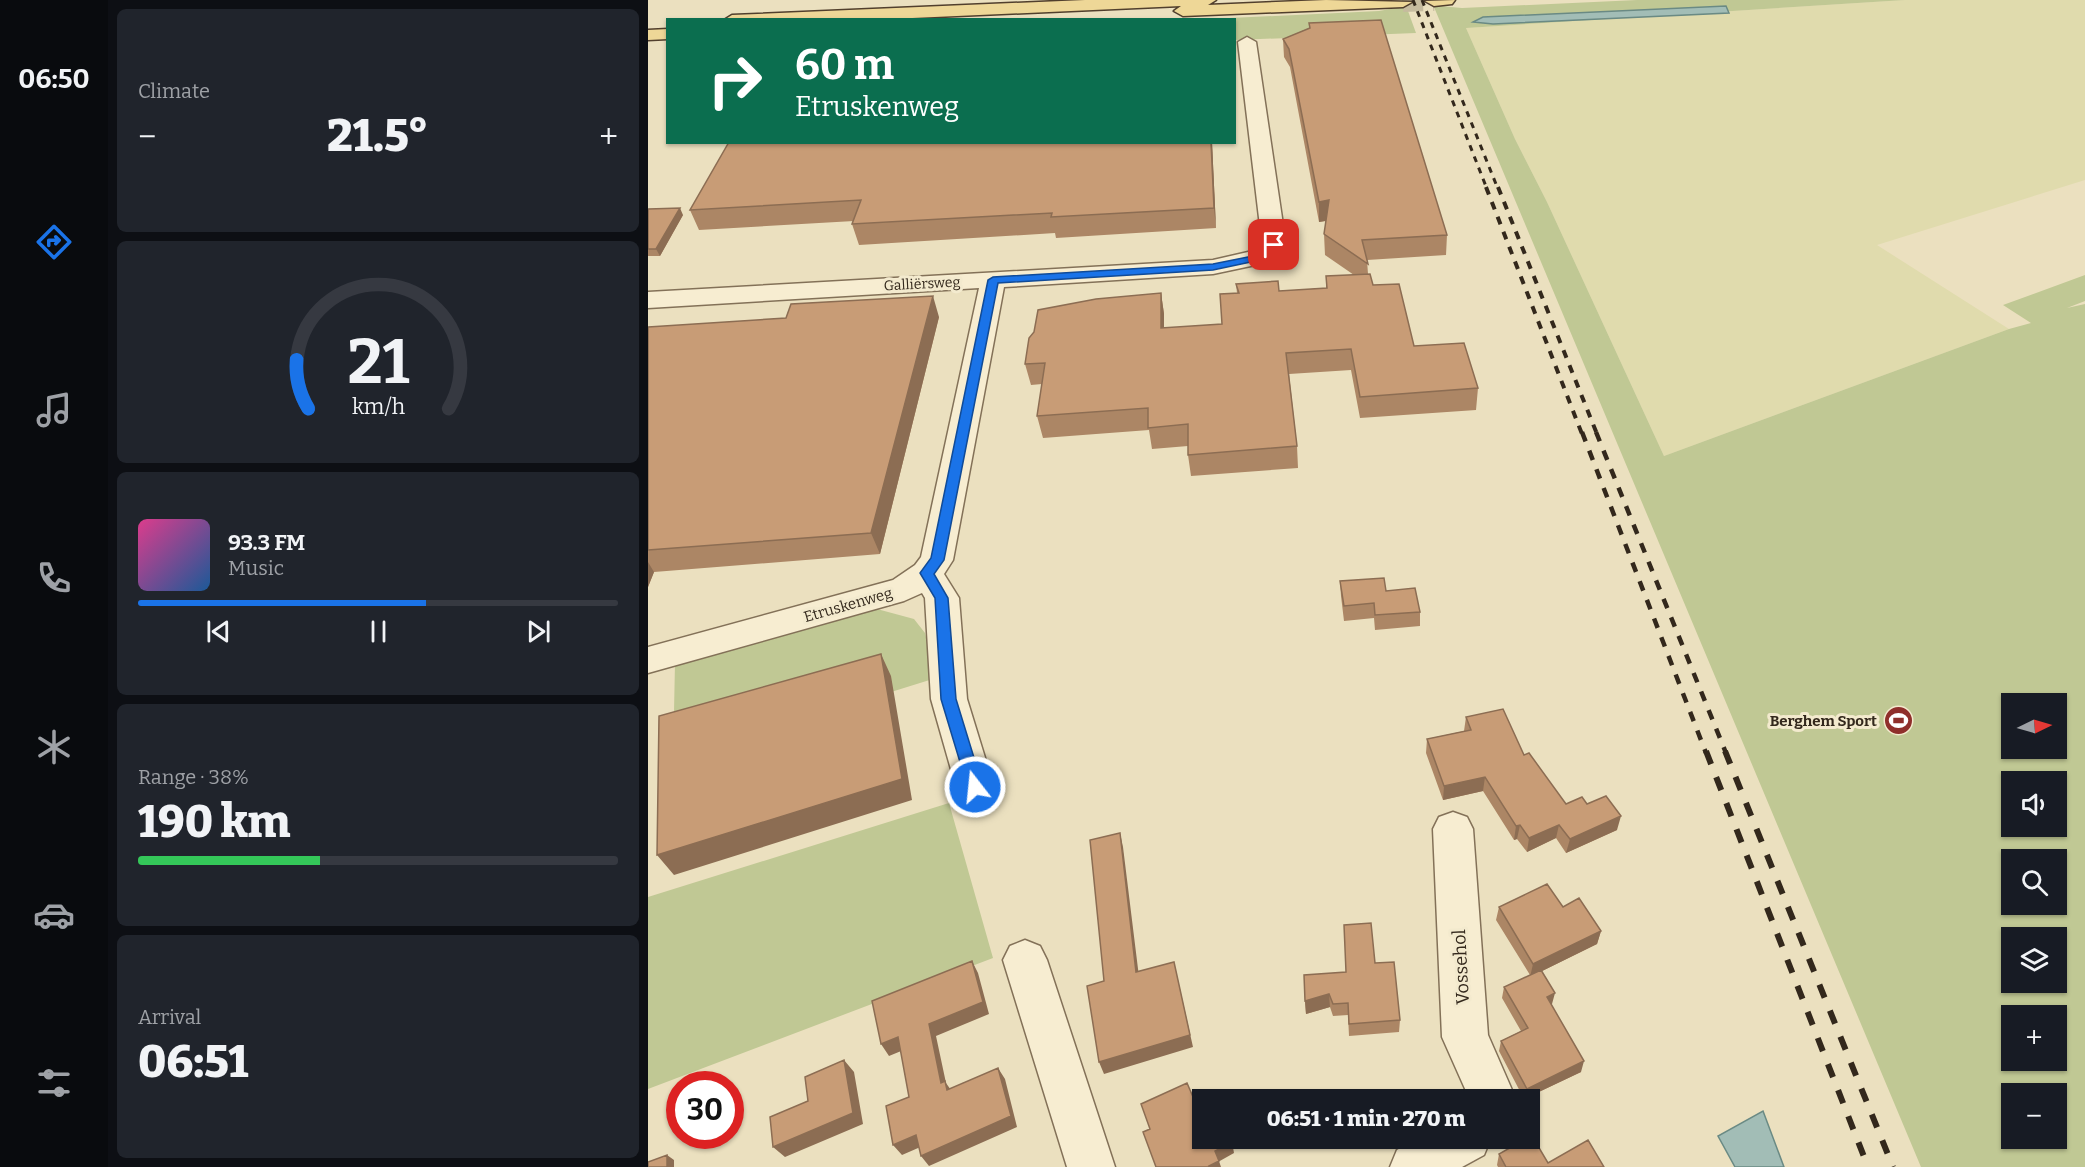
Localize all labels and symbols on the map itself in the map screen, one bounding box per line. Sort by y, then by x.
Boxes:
pin [1248,219,1299,270]
street label: Galliërsweg [883,273,961,294]
street label: Etruskenweg [802,584,894,626]
north arrow [2001,693,2067,759]
sports icon: Berghem Sport [1882,705,1914,737]
place label: Berghem Sport [1770,712,1877,730]
position arrow [943,755,1007,819]
street label: Vossehol [1448,929,1474,1005]
speed limit sign: 30 [666,1071,744,1149]

